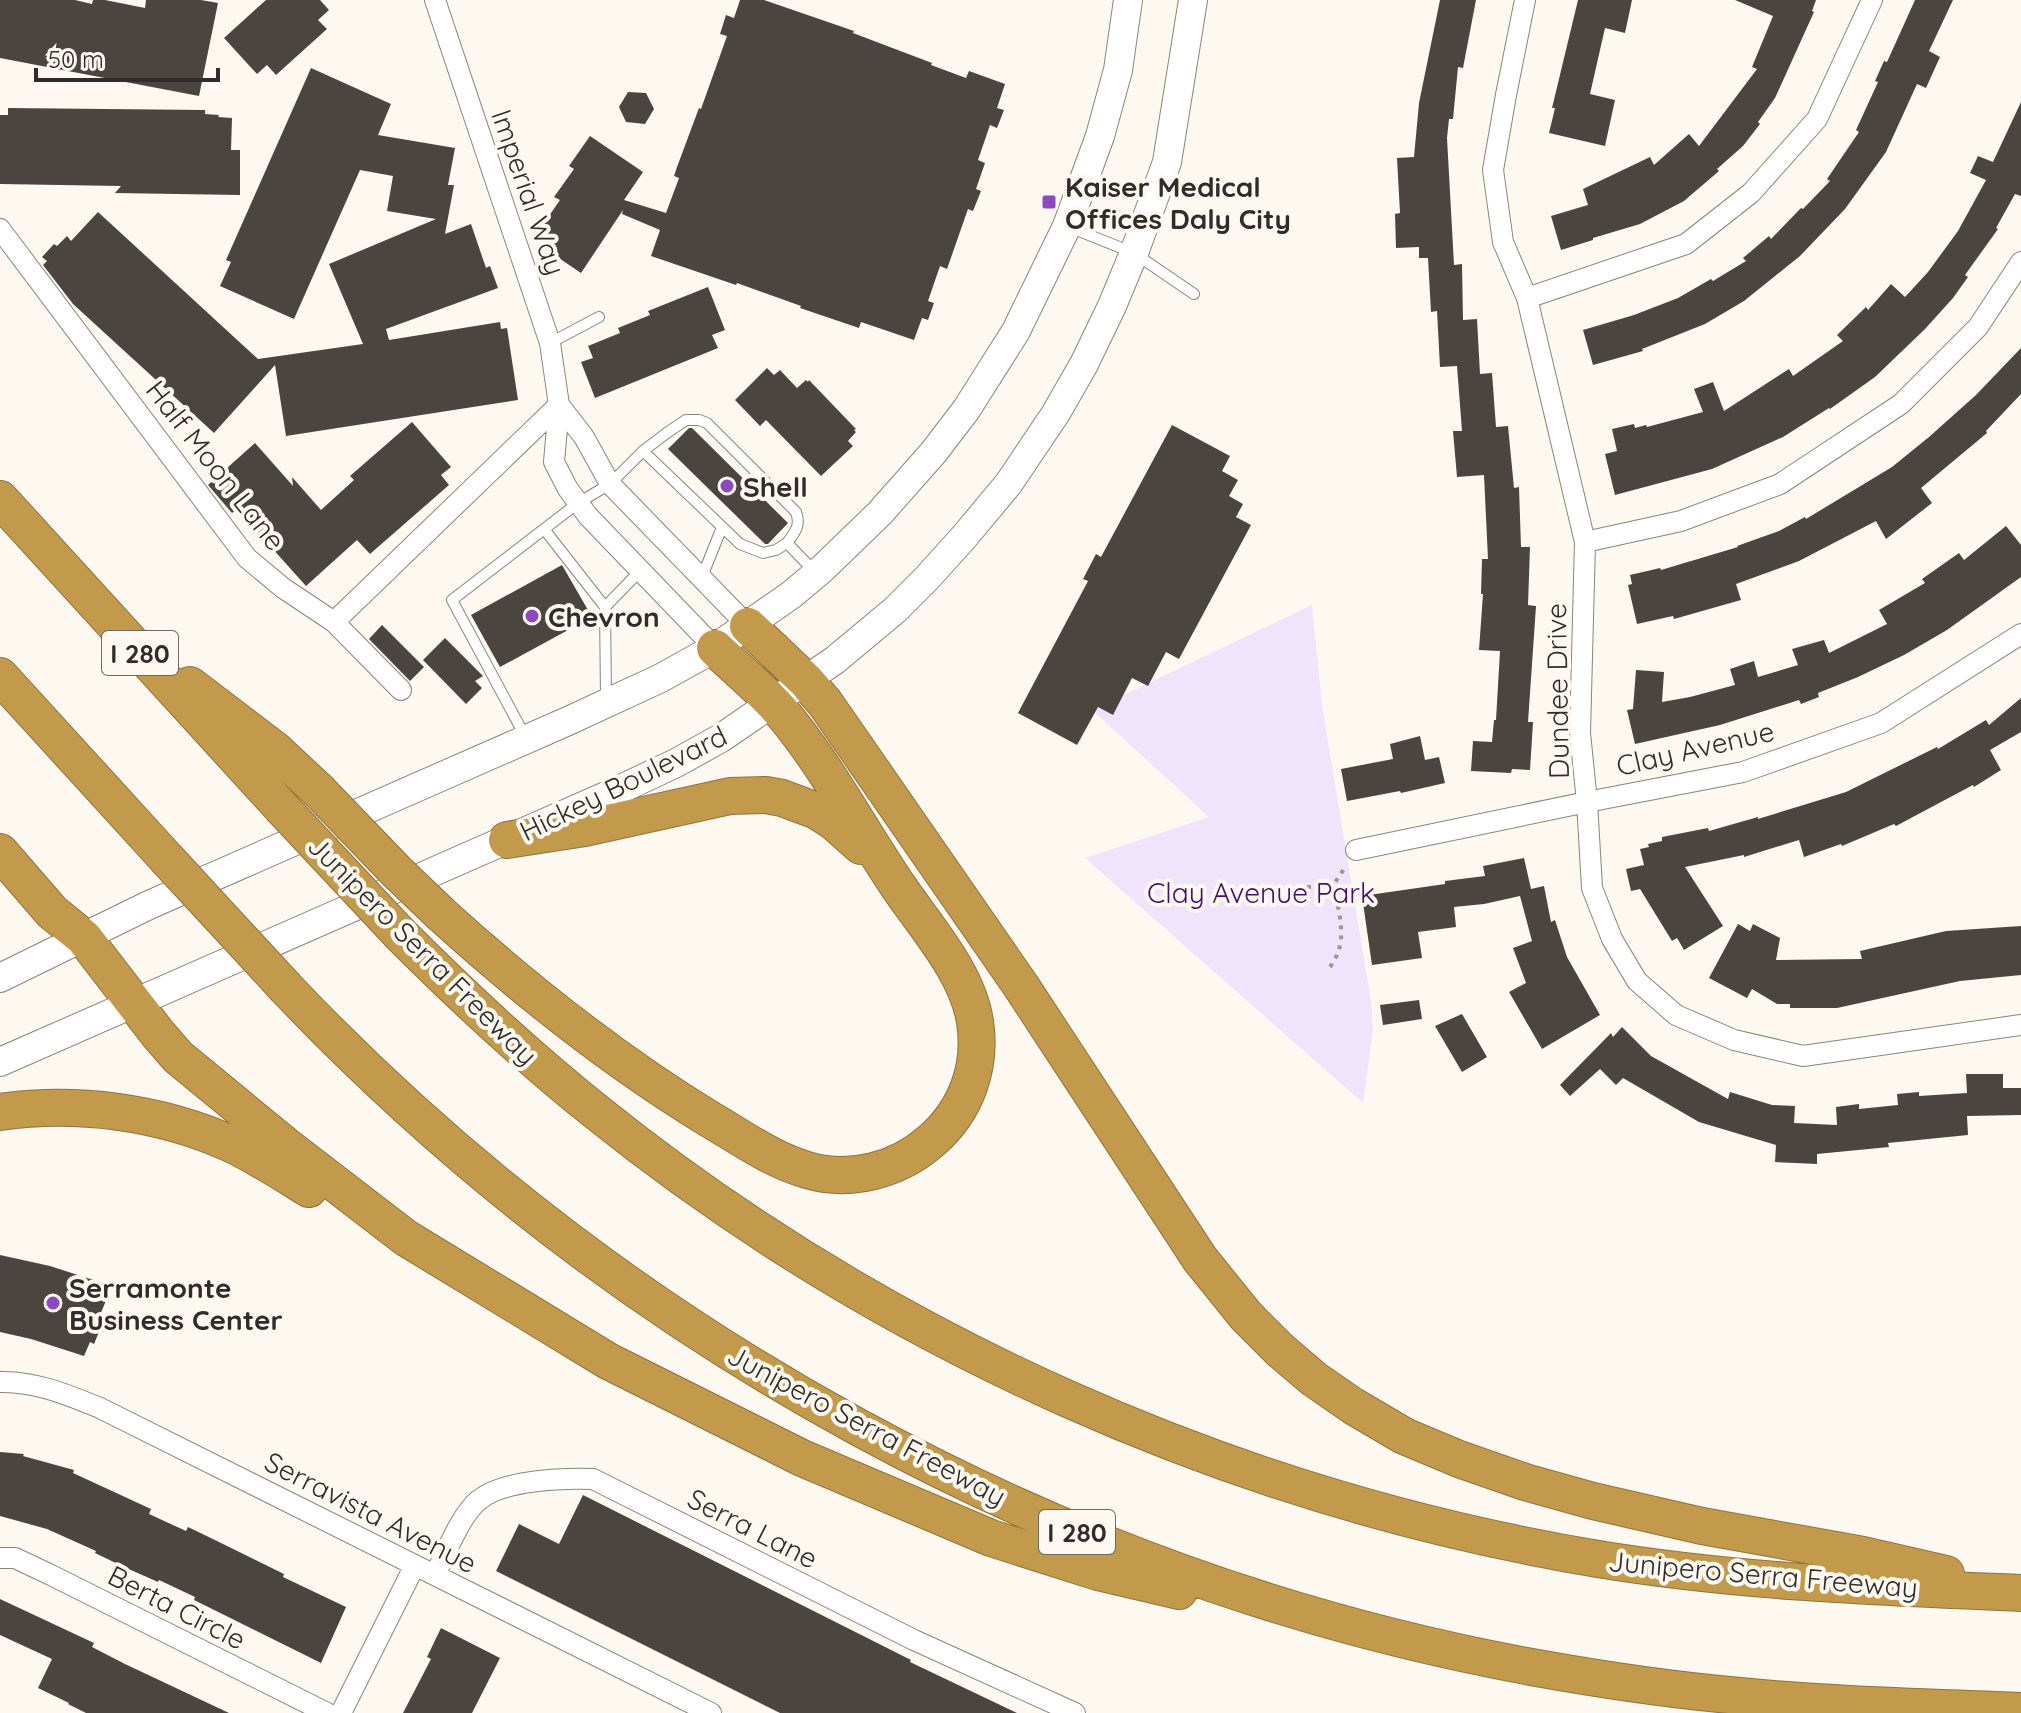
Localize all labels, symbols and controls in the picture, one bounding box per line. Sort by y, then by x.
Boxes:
scale bar [36,32,218,82]
text: 50 m [48,44,104,74]
street label: Imperial Way [484,105,574,279]
place label: Kaiser Medical Offices Daly City [1065,169,1291,236]
marker: Kaiser Medical Offices Daly City [1040,193,1058,211]
street label: Half Moon Lane [139,373,293,557]
place label: Shell [743,469,808,504]
marker: Shell [718,477,736,495]
place label: Chevron [548,599,660,634]
street label: Dundee Drive [1538,603,1576,779]
marker: Chevron [523,607,541,625]
road number: I 280 [102,631,178,675]
street label: Clay Avenue [1613,713,1777,783]
street label: Hickey Boulevard [514,718,732,848]
street label: Junipero Serra Freeway [301,828,545,1072]
park label: Clay Avenue Park [1147,875,1375,910]
place label: Serramonte Business Center [69,1270,283,1337]
marker: Serramonte Business Center [44,1294,62,1312]
street label: Junipero Serra Freeway [722,1337,1012,1513]
street label: Serravista Avenue [259,1443,483,1581]
street label: Serra Lane [682,1480,824,1576]
road number: I 280 [1039,1510,1115,1554]
street label: Junipero Serra Freeway [1607,1543,1919,1605]
street label: Berta Circle [102,1557,252,1657]

